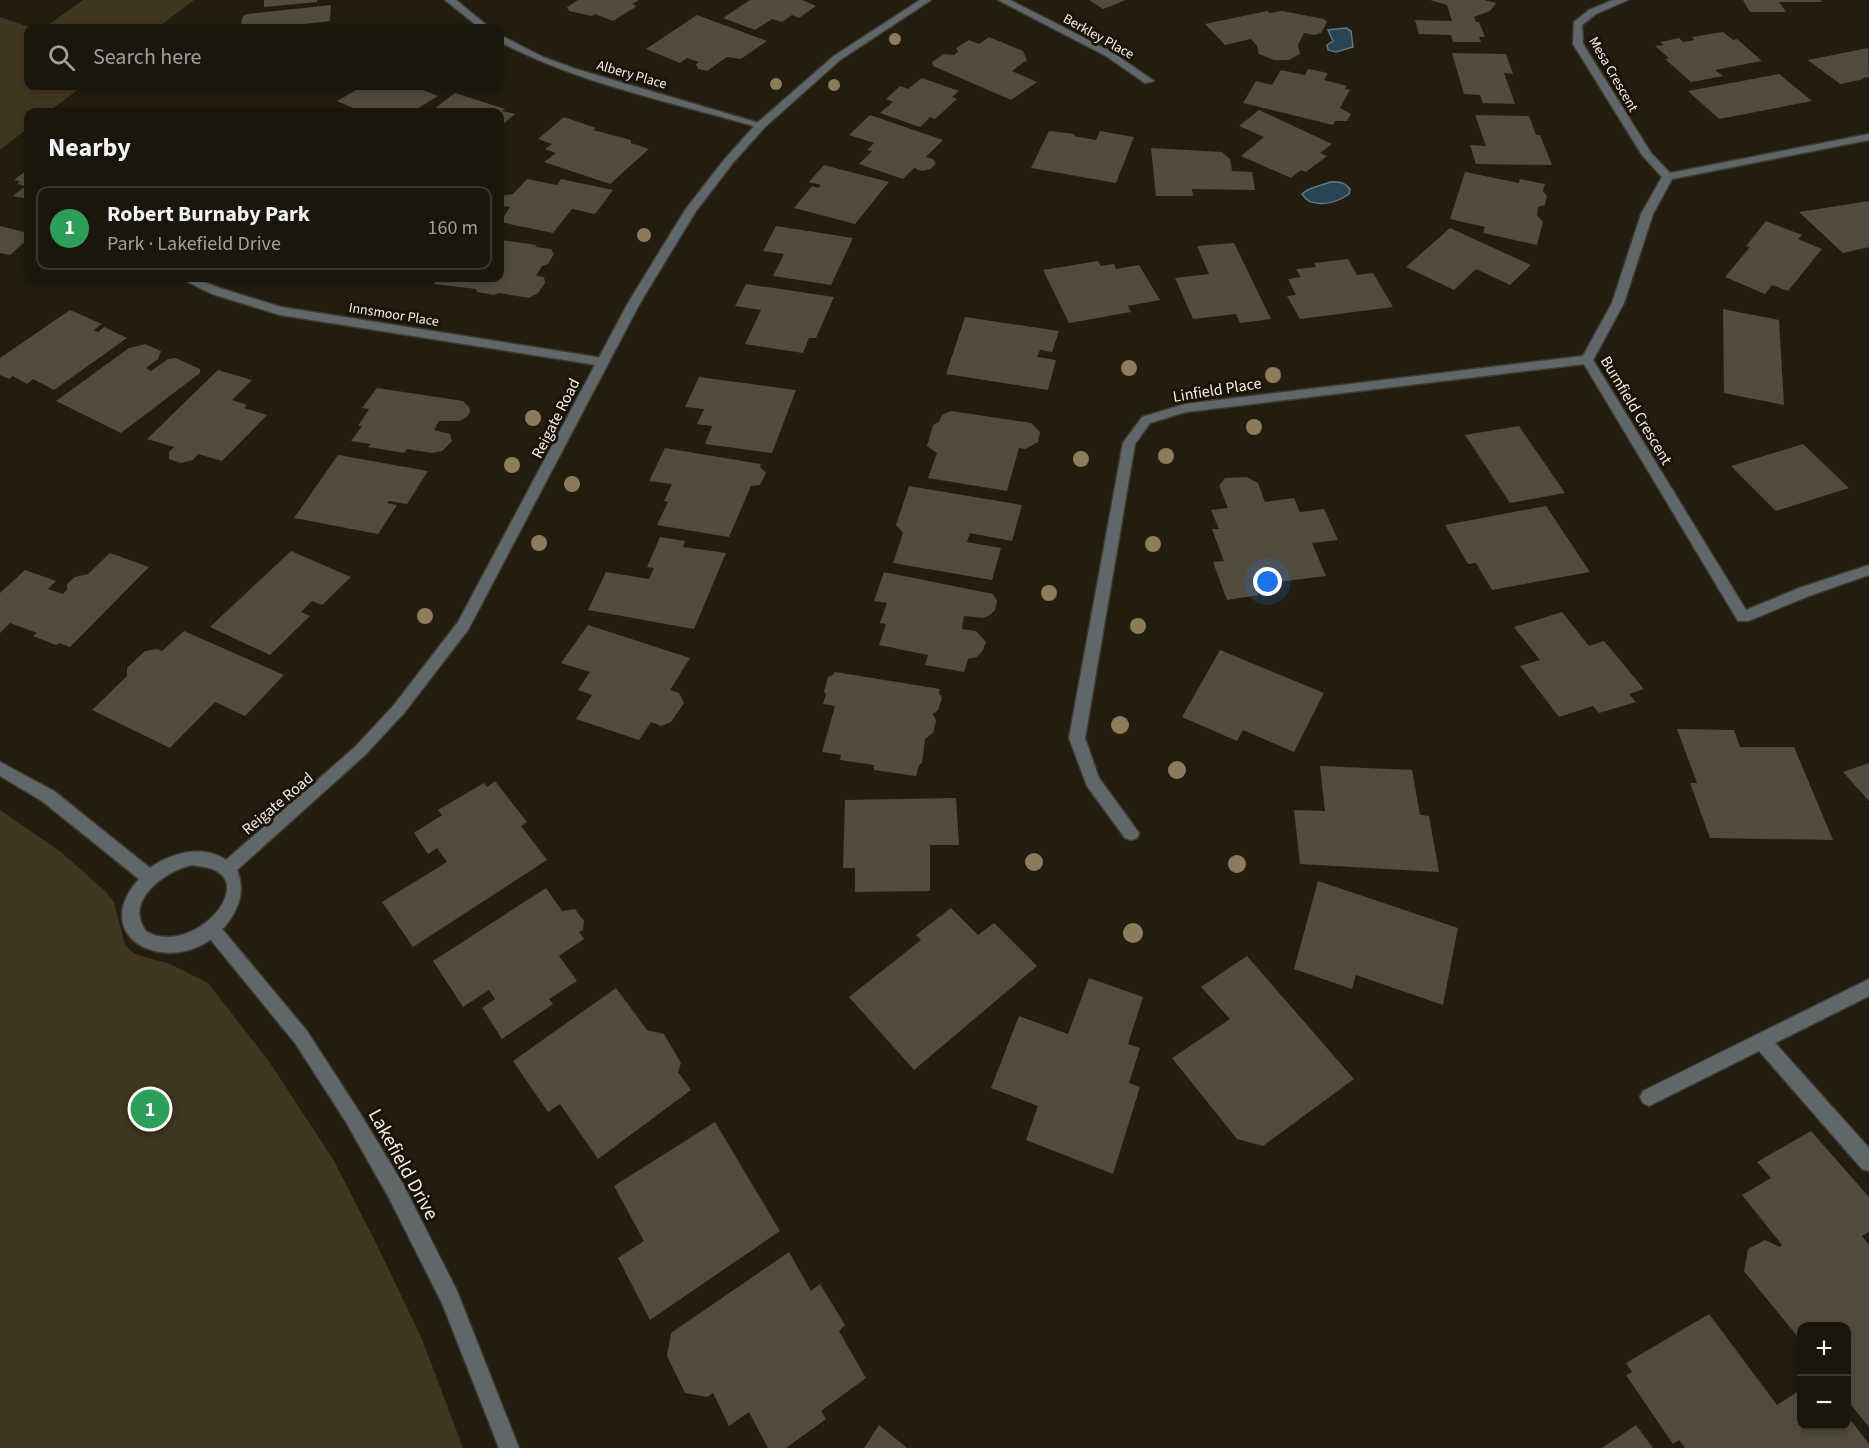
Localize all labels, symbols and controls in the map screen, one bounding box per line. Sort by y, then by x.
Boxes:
street label: Berkley Place [1059,9,1138,65]
search box [24,24,504,90]
street label: Mesa Crescent [1584,33,1643,116]
icon: search [45,41,78,74]
text: Search here [93,41,201,73]
street label: Albery Place [594,55,669,95]
text: Nearby [48,129,131,166]
text: Robert Burnaby Park [107,198,310,230]
text: 1 [64,214,75,242]
text: 160 m [428,214,478,242]
text: Park · Lakefield Drive [107,230,281,258]
street label: Innsmoor Place [347,298,440,332]
street label: Burnfield Crescent [1595,352,1678,470]
street label: Linfield Place [1171,372,1263,408]
street label: Reigate Road [526,375,585,462]
your location [1253,567,1282,596]
street label: Reigate Road [237,767,318,840]
pin: 1 [130,1086,170,1132]
street label: Lakefield Drive [361,1104,445,1225]
map controls [1797,1322,1851,1430]
button: + [1797,1322,1851,1376]
button: − [1797,1376,1851,1430]

